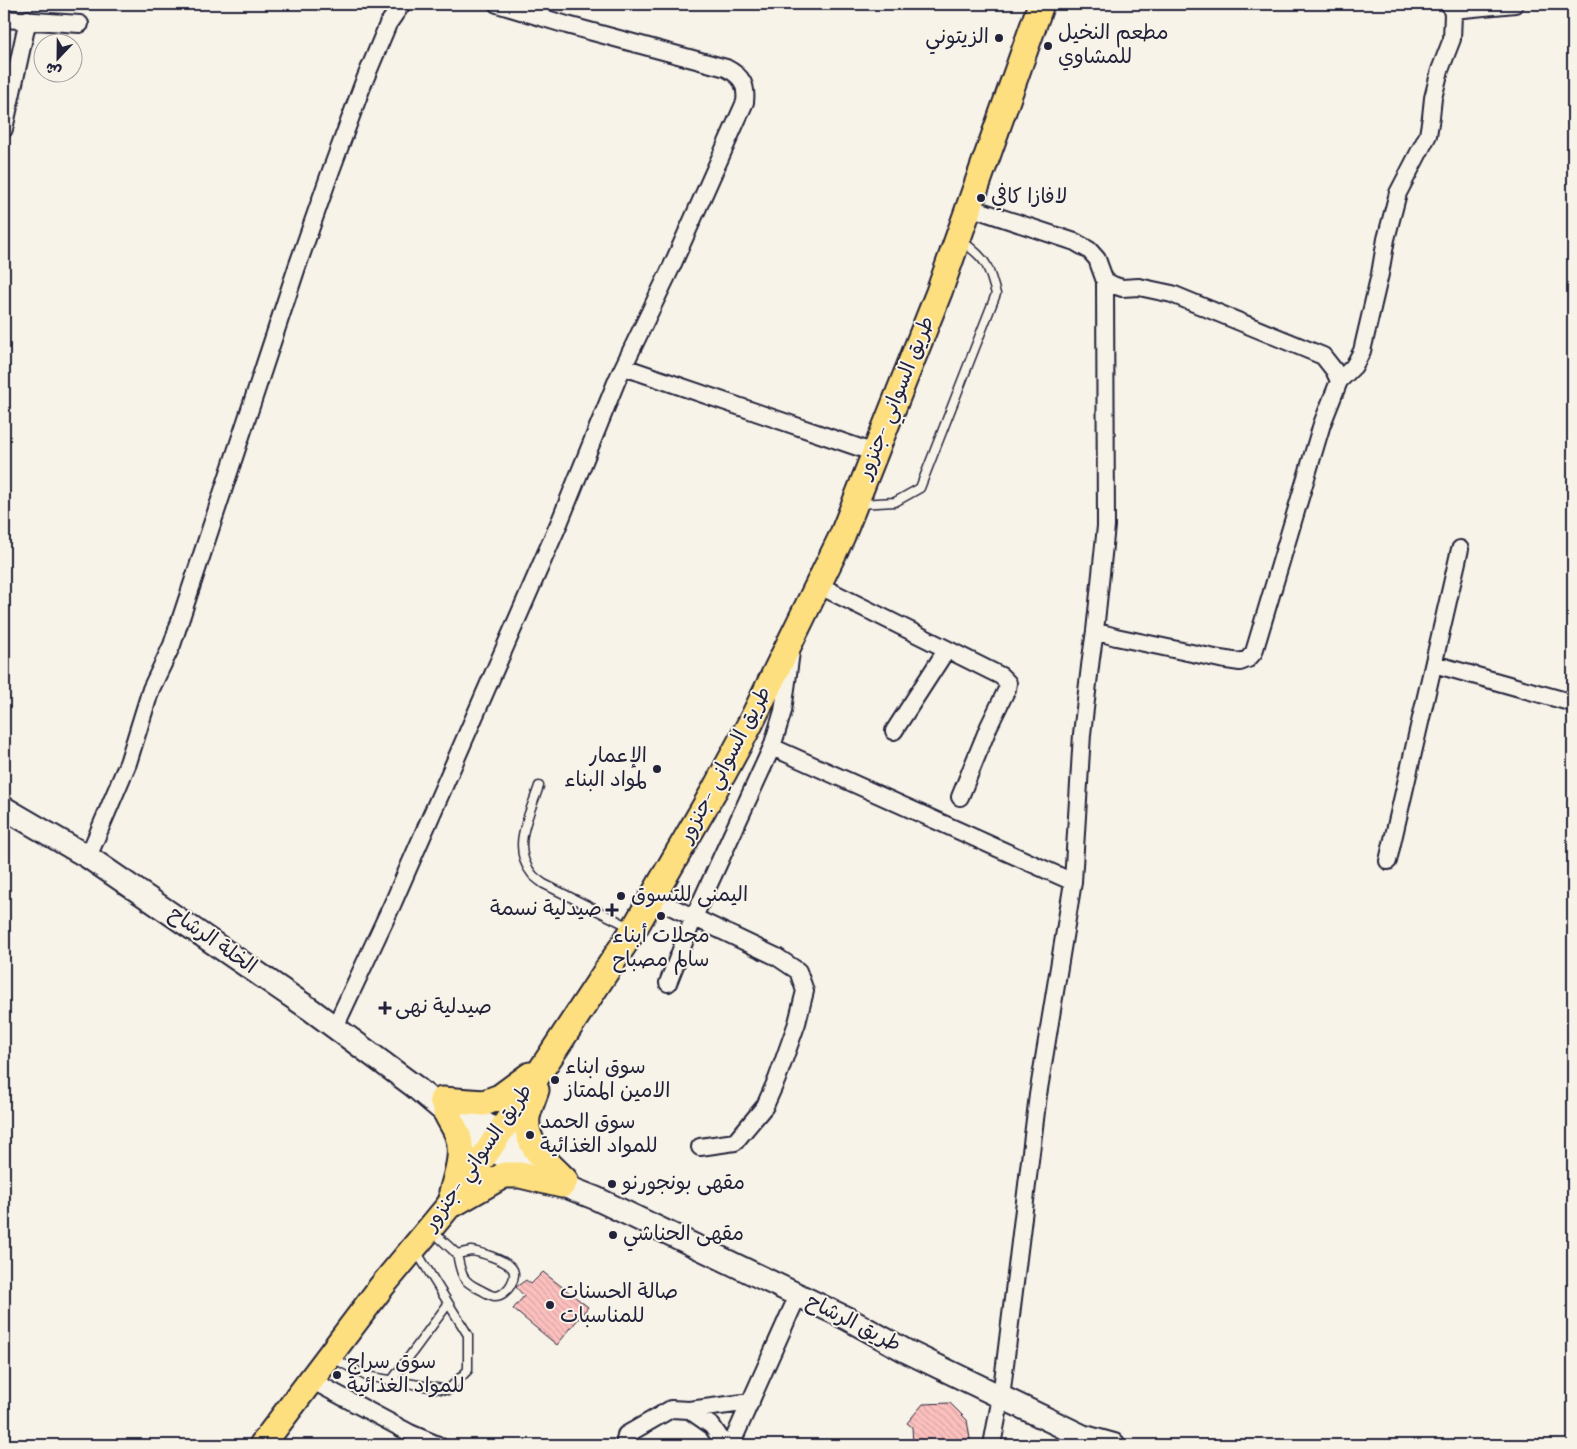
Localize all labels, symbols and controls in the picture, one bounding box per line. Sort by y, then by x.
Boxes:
place label: مطعم النخيل للمشاوي [1058,19,1169,73]
place label: الزيتوني [925,23,989,55]
north arrow [32,32,82,82]
marker: الزيتوني [993,32,1005,44]
marker: مطعم النخيل للمشاوي [1042,40,1054,52]
text: ش [43,56,65,81]
place label: لافازا كافي [991,182,1067,213]
marker: لافازا كافي [975,192,987,204]
street label: طريق السواني -جنزور [850,312,945,486]
street label: طريق السواني -جنزور [671,682,782,851]
place label: الإعمار لمواد البناء [564,742,647,796]
marker: الإعمار لمواد البناء [651,763,663,775]
place label: اليمنى للتسوق [631,881,748,911]
marker: اليمنى للتسوق [615,890,627,902]
place label: صيدلية نسمة [490,895,602,925]
street label: الخلة الرشاح [162,900,262,982]
marker: صيدلية نسمة [606,904,618,916]
marker: محلات أبناء سالم مصباح [655,910,667,922]
place label: محلات أبناء سالم مصباح [612,922,710,976]
place label: صيدلية نهى [395,993,492,1023]
marker: صيدلية نهى [379,1002,391,1014]
place label: سوق ابناء الامين الممتاز [563,1053,670,1107]
marker: سوق ابناء الامين الممتاز [549,1074,561,1086]
street label: طريق السواني -جنزور [416,1079,543,1240]
place label: سوق الحمد للمواد الغذائية [540,1108,658,1162]
marker: سوق الحمد للمواد الغذائية [524,1129,536,1141]
place label: مقهى بونجورنو [621,1169,745,1199]
marker: مقهى بونجورنو [606,1178,618,1190]
place label: مقهى الحناشي [623,1220,744,1252]
marker: مقهى الحناشي [607,1229,619,1241]
place label: صالة الحسنات للمناسبات [560,1278,678,1332]
street label: طريق الرشاح [800,1287,906,1361]
marker: صالة الحسنات للمناسبات [544,1299,556,1311]
place label: سوق سراج للمواد الغذائية [347,1348,465,1402]
marker: سوق سراج للمواد الغذائية [331,1369,343,1381]

